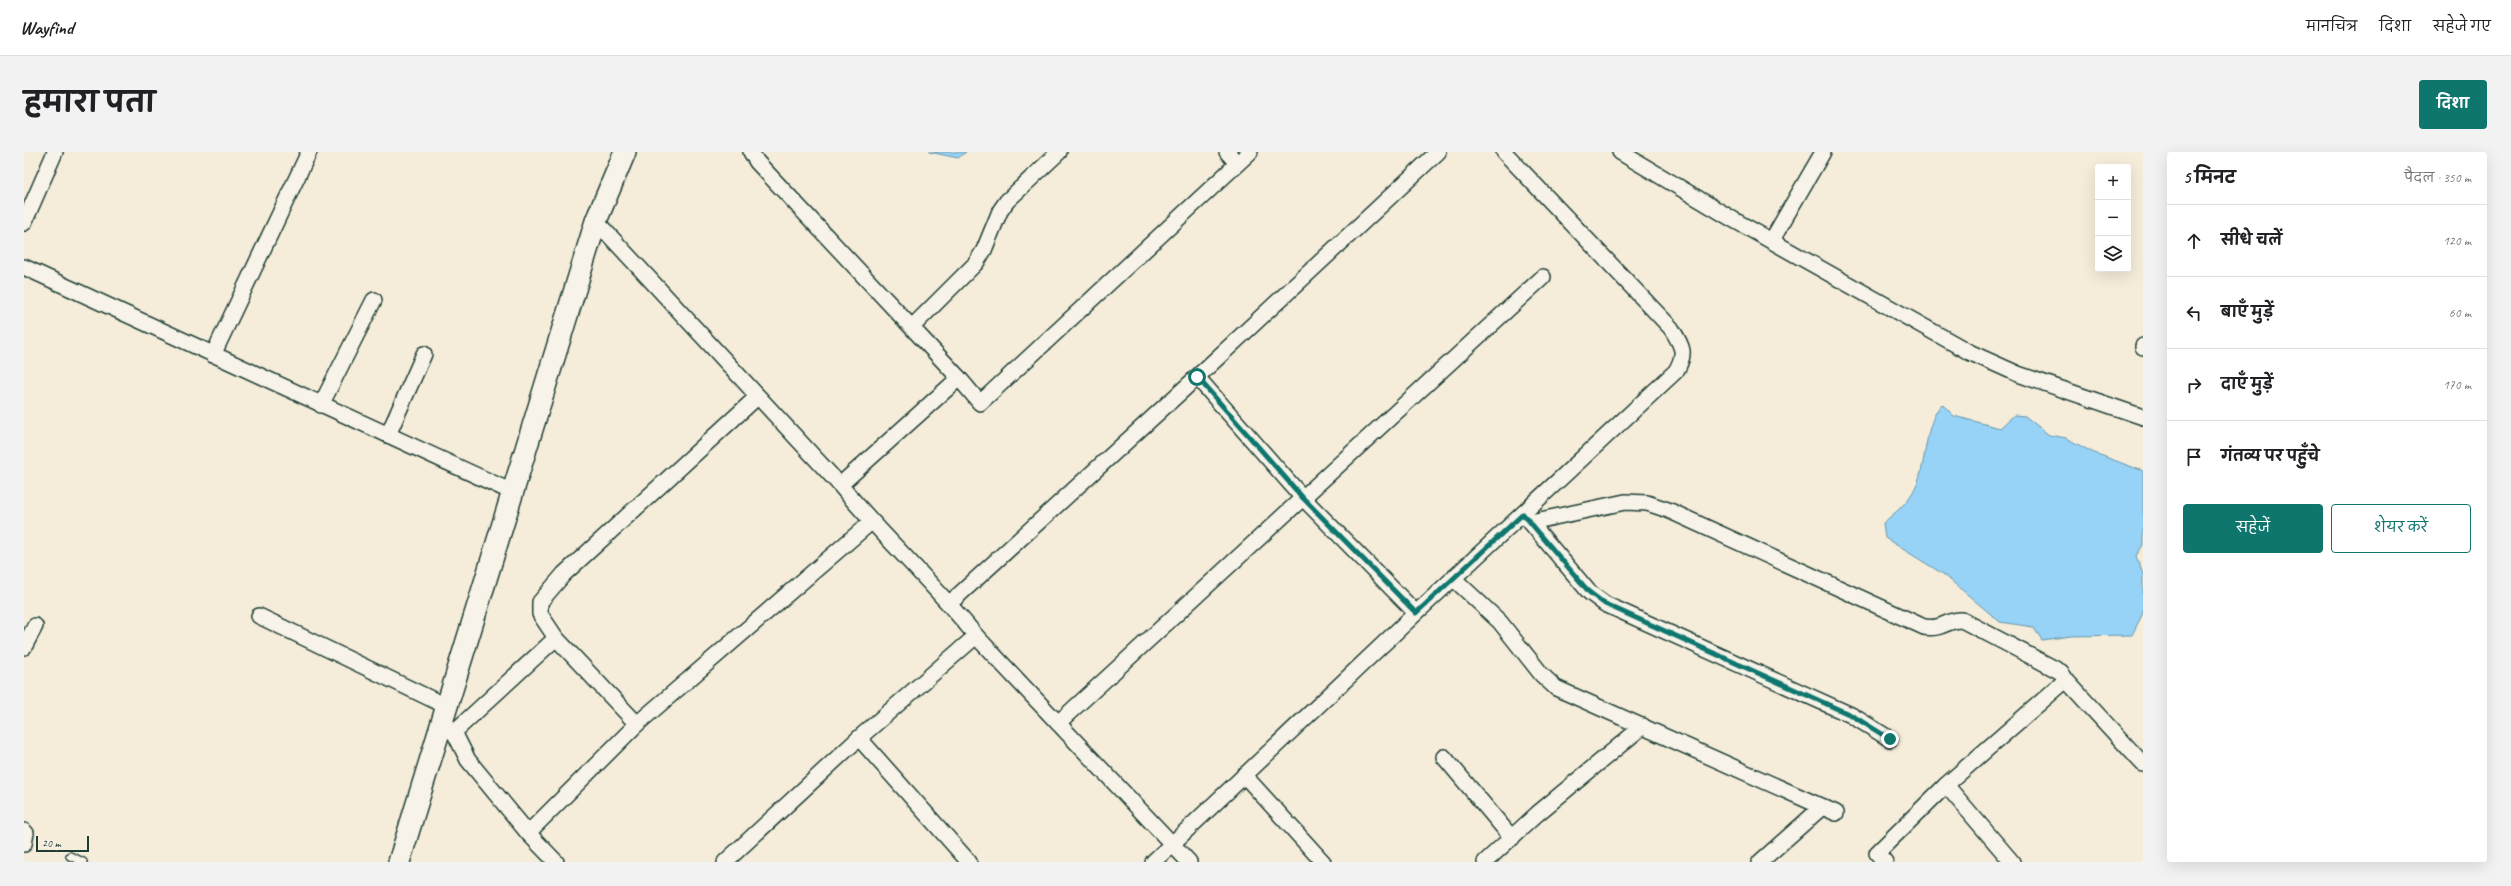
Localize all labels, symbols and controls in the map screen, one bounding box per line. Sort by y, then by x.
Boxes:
text: Wayfind [20,16,73,40]
text: मानचित्र [2306,18,2357,35]
text: दिशा [2379,18,2411,35]
text: सहेजे गए [2433,18,2491,35]
button: दिशा [2419,80,2487,129]
text: हमारा पता [24,85,155,120]
map controls [2095,164,2131,272]
button: + [2095,164,2131,200]
text: 5 मिनट [2183,167,2236,188]
text: पैदल · 350 m [2404,170,2471,186]
button: − [2095,200,2131,236]
icon: ahead [2183,230,2205,252]
text: सीधे चलें [2221,231,2282,250]
text: 120 m [2443,233,2471,249]
button: layers [2095,236,2131,272]
icon: left [2183,302,2205,324]
text: बाएँ मुड़ें [2221,303,2273,322]
text: 60 m [2449,305,2471,321]
route start [1188,368,1206,386]
icon: right [2183,374,2205,396]
text: दाएँ मुड़ें [2221,375,2273,394]
text: 170 m [2443,377,2471,393]
icon: arrive [2183,446,2205,468]
text: गंतव्य पर पहुँचे [2221,447,2319,466]
button: सहेजें [2183,504,2323,553]
button: शेयर करें [2331,504,2471,553]
route end [1881,730,1899,748]
scale bar [36,834,89,853]
text: 20 m [42,836,61,850]

